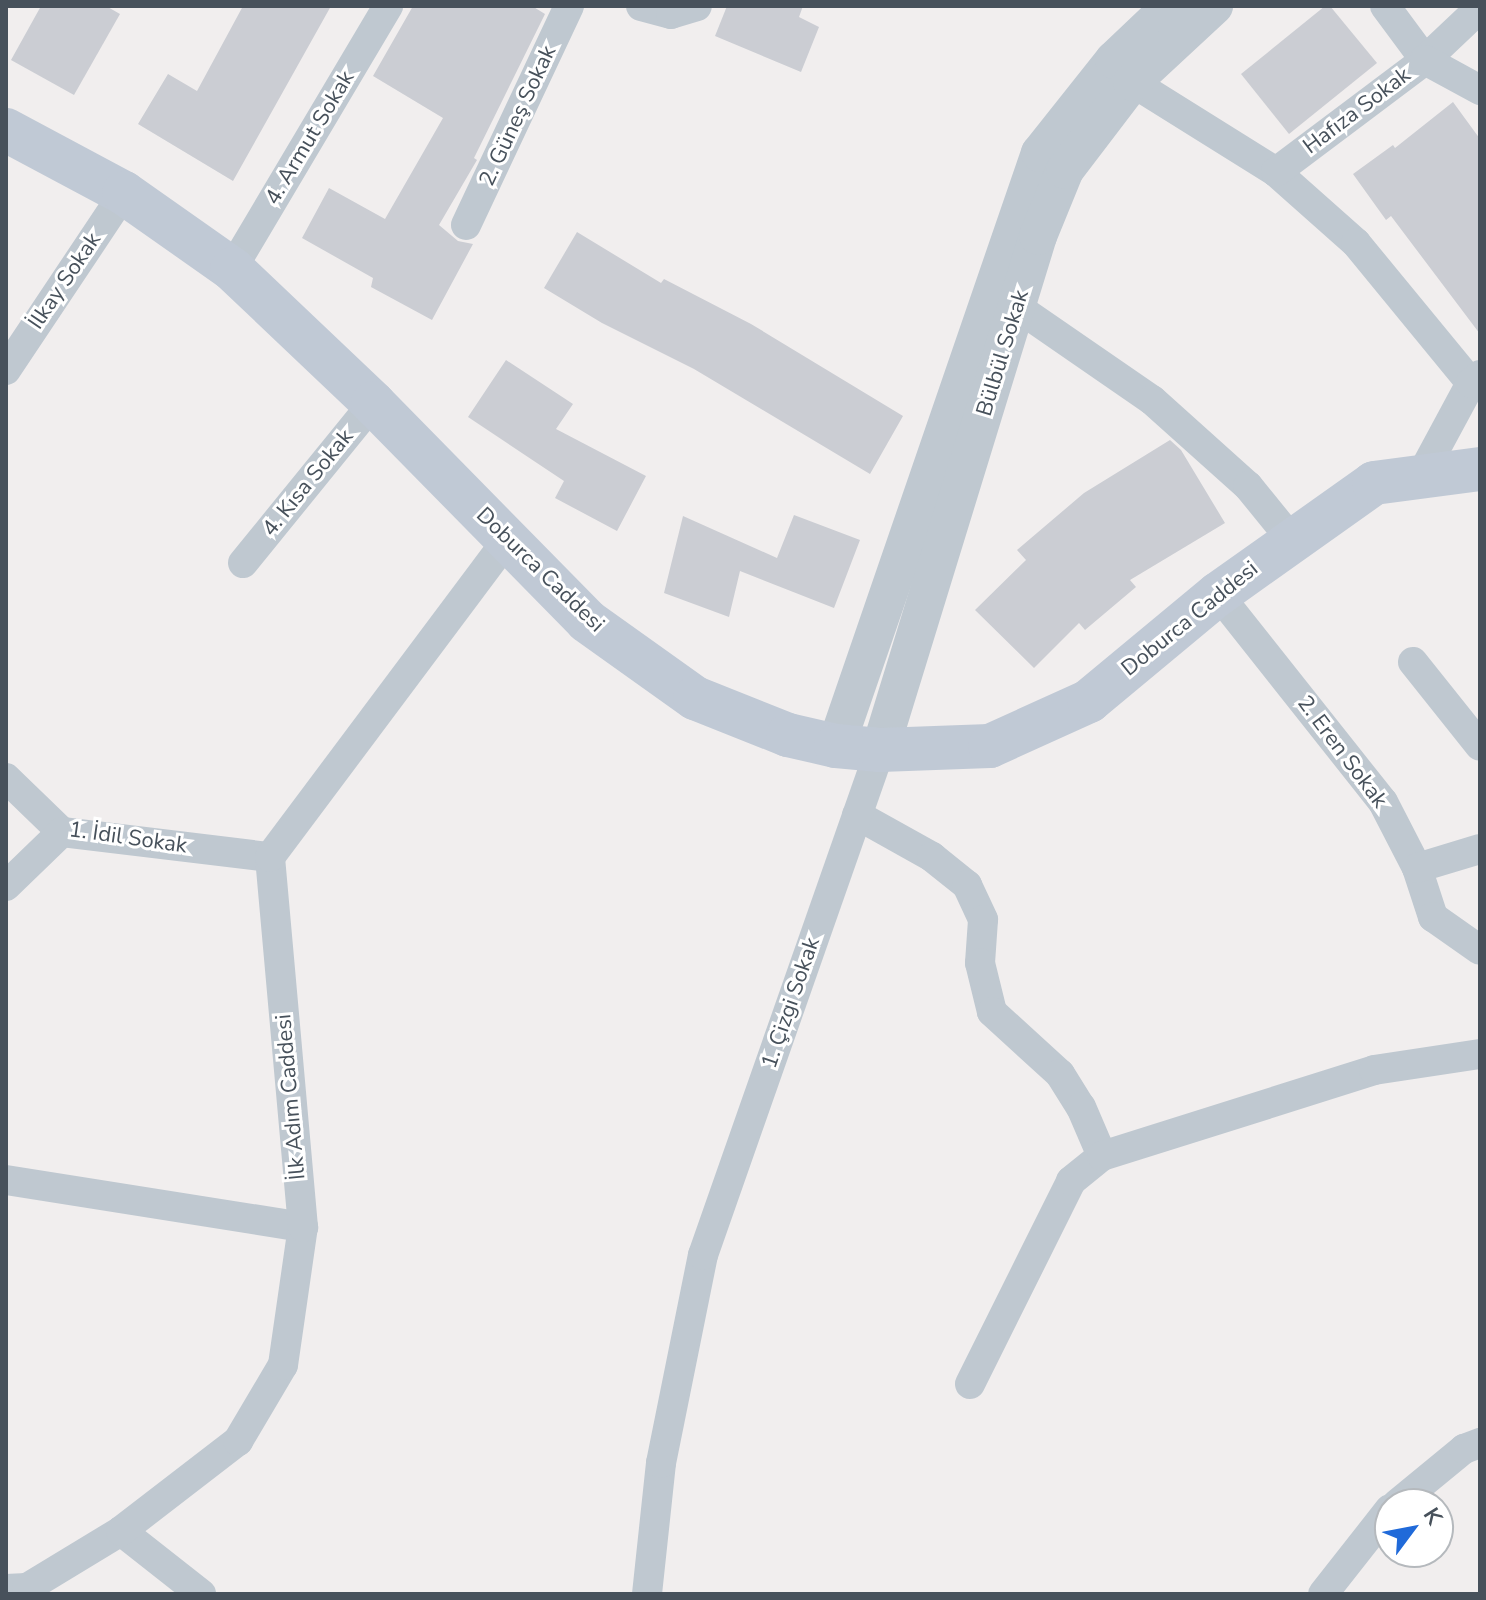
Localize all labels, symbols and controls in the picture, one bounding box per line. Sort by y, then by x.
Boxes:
street label: 2. Güneş Sokak [474,42,562,190]
street label: Hafıza Sokak [1298,62,1416,160]
street label: 4. Armut Sokak [260,66,360,210]
street label: İlkay Sokak [23,228,107,334]
street label: Bülbül Sokak [971,287,1035,419]
street label: 4. Kısa Sokak [257,424,359,542]
street label: Doburca Caddesi [470,502,610,638]
street label: Doburca Caddesi [1116,556,1264,682]
street label: 2. Eren Sokak [1291,691,1393,813]
street label: 1. İdil Sokak [67,817,189,859]
street label: 1. Çizgi Sokak [756,934,826,1072]
street label: İlk Adım Caddesi [271,1013,311,1181]
north arrow [1374,1488,1454,1568]
text: K [1416,1502,1449,1530]

